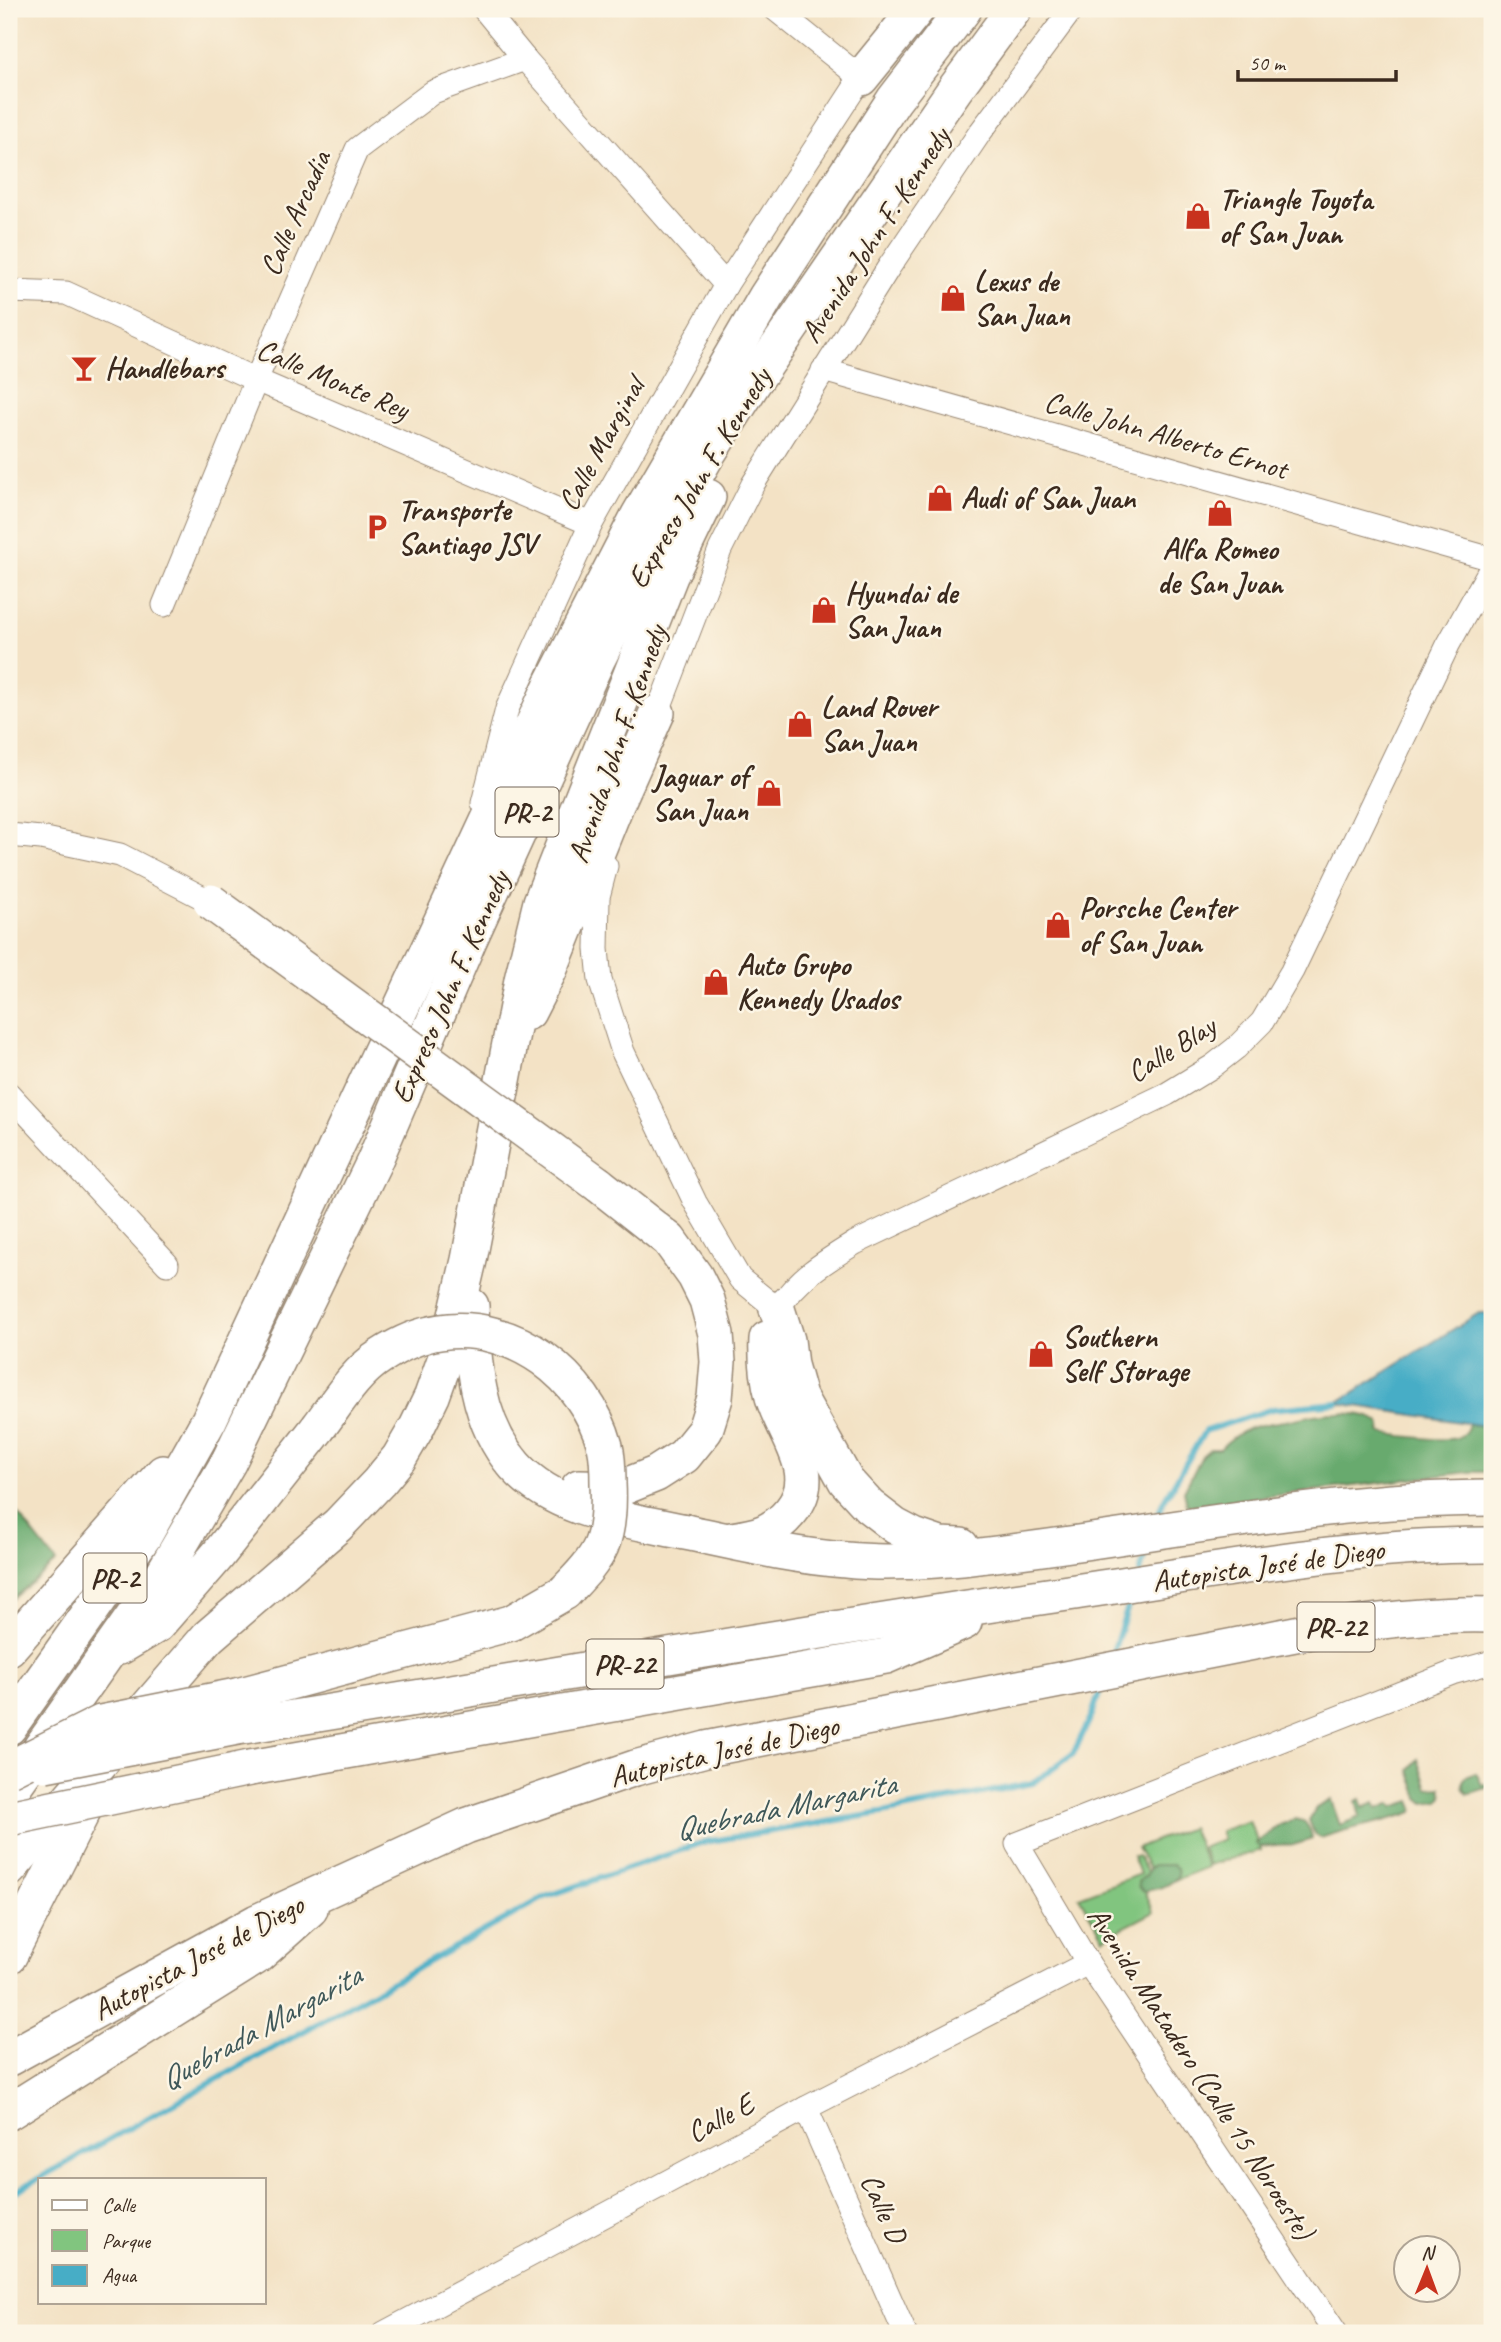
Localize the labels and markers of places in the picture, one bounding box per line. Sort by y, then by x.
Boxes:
place label: Triangle Toyota of San Juan [1219,180,1375,252]
shop icon: Triangle Toyota of San Juan [1183,201,1213,231]
place label: Lexus de San Juan [974,262,1071,334]
shop icon: Lexus de San Juan [938,283,968,313]
place label: Handlebars [105,349,227,387]
bar icon: Handlebars [69,353,99,383]
place label: Audi of San Juan [961,479,1137,517]
shop icon: Audi of San Juan [925,483,955,513]
place label: Transporte Santiago JSV [398,491,542,563]
shop icon: Alfa Romeo de San Juan [1205,498,1235,528]
parking icon: Transporte Santiago JSV [362,512,392,542]
place label: Alfa Romeo de San Juan [1157,530,1285,602]
place label: Hyundai de San Juan [845,574,960,646]
shop icon: Hyundai de San Juan [809,595,839,625]
place label: Land Rover San Juan [821,688,940,760]
shop icon: Land Rover San Juan [785,709,815,739]
place label: Jaguar of San Juan [651,757,755,829]
shop icon: Jaguar of San Juan [754,778,784,808]
place label: Porsche Center of San Juan [1079,889,1239,961]
shop icon: Porsche Center of San Juan [1043,910,1073,940]
place label: Auto Grupo Kennedy Usados [737,946,903,1018]
shop icon: Auto Grupo Kennedy Usados [701,967,731,997]
place label: Southern Self Storage [1062,1318,1191,1390]
shop icon: Southern Self Storage [1026,1339,1056,1369]

